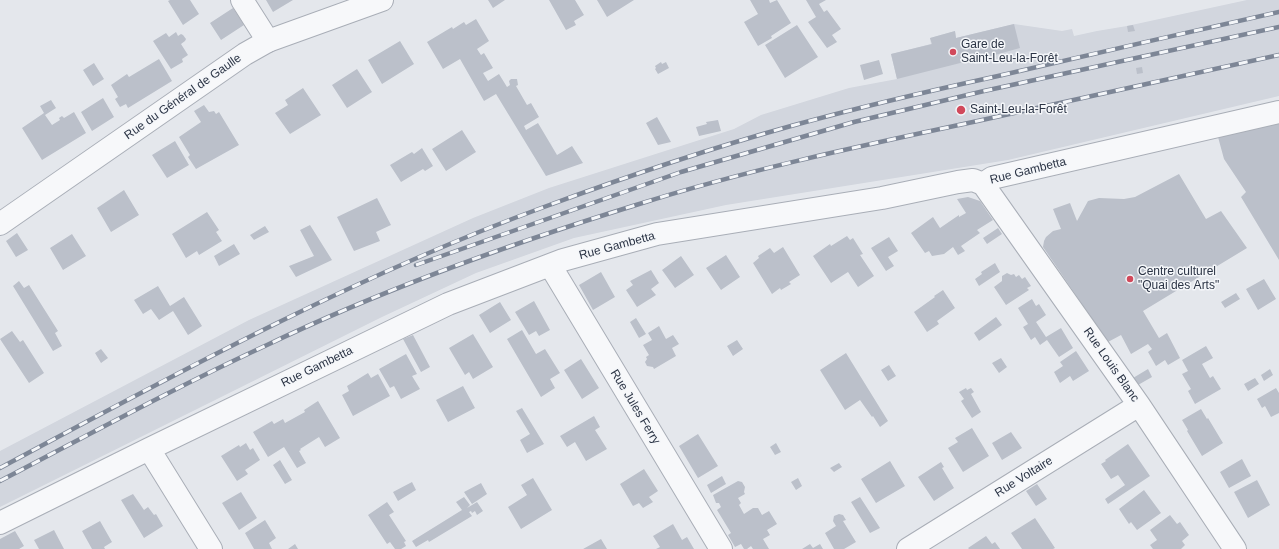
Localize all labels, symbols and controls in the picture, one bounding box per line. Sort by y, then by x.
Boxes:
place label: Gare de Saint-Leu-la-Forêt [961,38,1058,66]
marker: Gare de Saint-Leu-la-Forêt [948,47,958,57]
street label: Rue du Général de Gaulle [122,51,244,143]
place label: Saint-Leu-la-Forêt [970,103,1067,117]
marker: Saint-Leu-la-Forêt [955,104,967,116]
street label: Rue Gambetta [988,155,1068,187]
street label: Rue Gambetta [577,229,657,263]
place label: Centre culturel "Quai des Arts" [1138,265,1219,293]
marker: Centre culturel "Quai des Arts" [1125,274,1135,284]
street label: Rue Louis Blanc [1080,325,1142,405]
street label: Rue Gambetta [279,343,355,391]
street label: Rue Jules Ferry [607,367,663,447]
street label: Rue Voltaire [992,454,1056,500]

